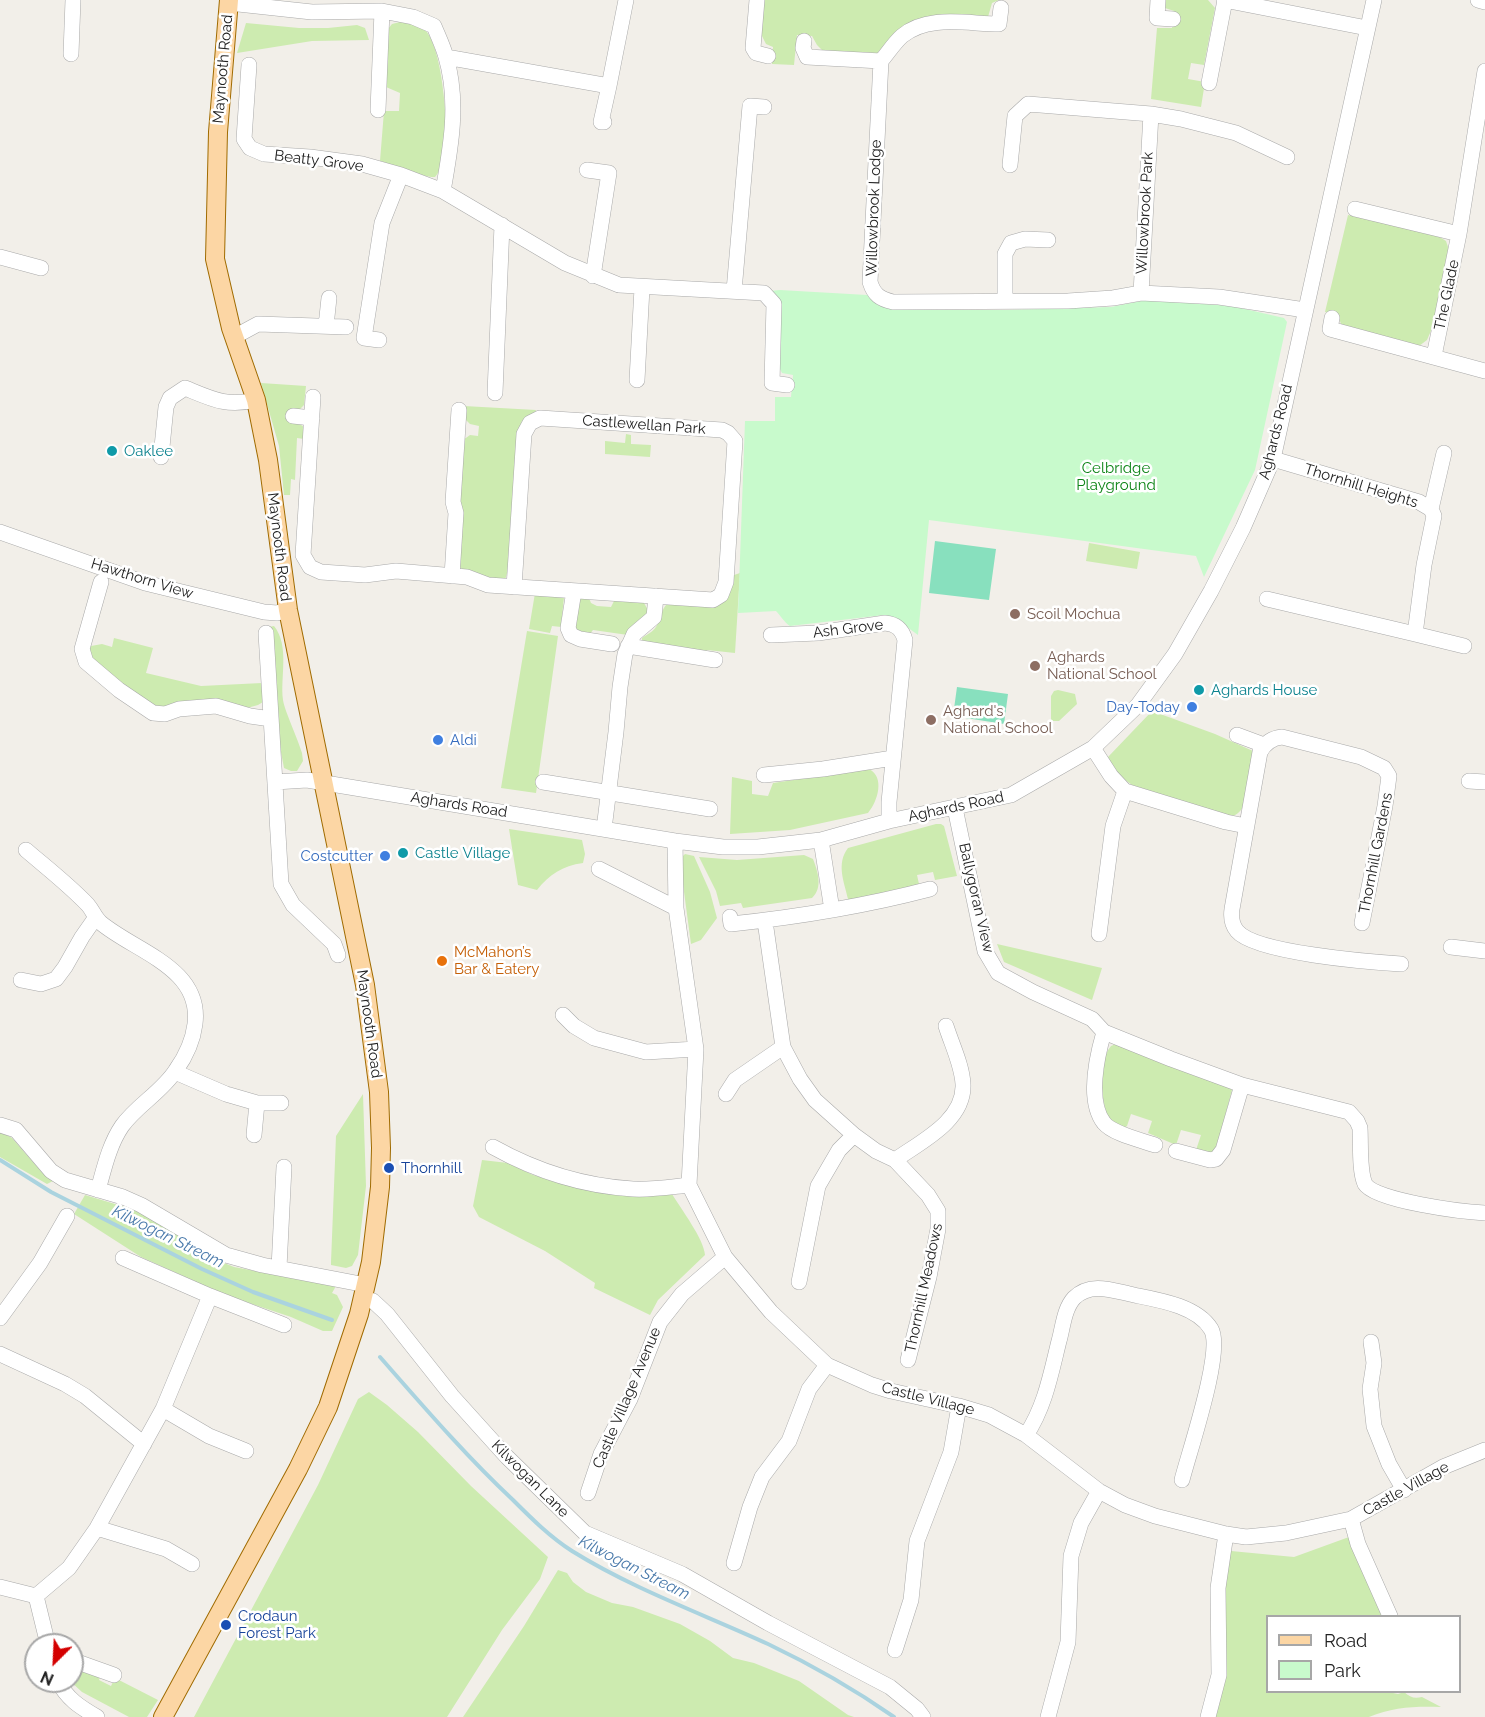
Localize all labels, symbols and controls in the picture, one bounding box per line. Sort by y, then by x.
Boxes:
street label: Maynooth Road [209,14,237,124]
street label: Willowbrook Lodge [863,139,885,277]
street label: Beatty Grove [273,147,365,175]
street label: Willowbrook Park [1133,151,1157,275]
street label: The Glade [1431,258,1463,332]
street label: Aghards Road [1255,383,1297,481]
street label: Castlewellan Park [582,412,706,438]
place label: Oaklee [124,442,173,460]
marker: Oaklee [105,444,119,458]
park label: Celbridge Playground [1076,459,1156,494]
street label: Thornhill Heights [1302,460,1420,512]
street label: Maynooth Road [263,492,295,602]
street label: Hawthorn View [89,555,195,603]
place label: Scoil Mochua [1027,605,1120,623]
marker: Scoil Mochua [1008,607,1022,621]
street label: Ash Grove [812,616,884,642]
place label: Aghards National School [1047,648,1157,683]
marker: Aghards National School [1028,659,1042,673]
place label: Aghards House [1211,681,1317,699]
marker: Aghards House [1192,683,1206,697]
place label: Day-Today [1106,698,1180,716]
marker: Day-Today [1185,700,1199,714]
place label: Aghard's National School [943,702,1053,737]
marker: Aghard's National School [924,713,938,727]
place label: Aldi [450,731,477,749]
marker: Aldi [431,733,445,747]
street label: Aghards Road [409,788,509,822]
street label: Aghards Road [906,788,1006,826]
street label: Thornhill Gardens [1355,791,1397,915]
street label: Ballygoran View [955,841,997,955]
place label: Castle Village [415,844,510,862]
marker: Castle Village [396,846,410,860]
place label: Costcutter [301,847,373,865]
marker: Costcutter [378,849,392,863]
place label: McMahon’s Bar & Eatery [454,943,539,978]
marker: McMahon’s Bar & Eatery [435,954,449,968]
street label: Maynooth Road [352,969,386,1079]
place label: Thornhill [401,1159,462,1177]
marker: Thornhill [382,1161,396,1175]
water label: Kilwogan Stream [109,1202,227,1272]
street label: Thornhill Meadows [901,1222,947,1354]
street label: Castle Village Avenue [589,1325,665,1471]
street label: Castle Village [880,1379,976,1419]
street label: Kilwogan Lane [488,1437,572,1521]
street label: Castle Village [1360,1458,1452,1520]
water label: Kilwogan Stream [575,1532,693,1604]
place label: Crodaun Forest Park [238,1607,316,1642]
legend [1266,1615,1461,1693]
marker: Crodaun Forest Park [219,1618,233,1632]
text: Road [1324,1630,1367,1651]
north arrow [24,1633,84,1693]
text: Park [1324,1660,1361,1681]
text: N [38,1667,57,1689]

